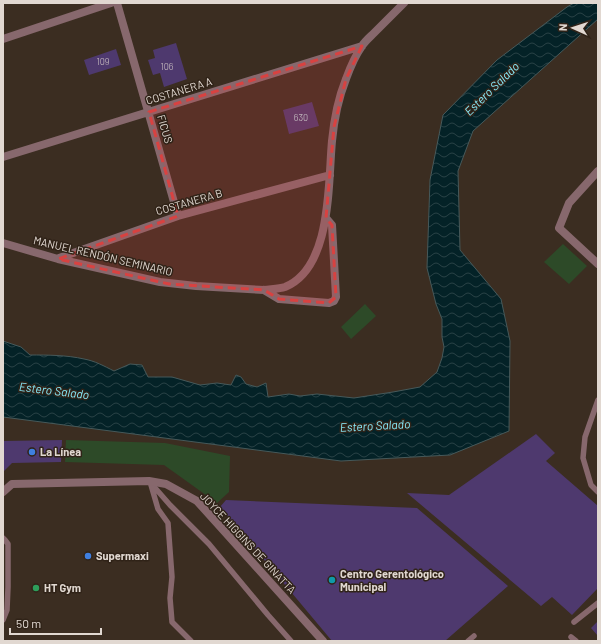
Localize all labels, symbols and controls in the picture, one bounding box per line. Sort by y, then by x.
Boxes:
north arrow [553,8,593,48]
text: N [556,23,569,31]
house number: 109 [97,56,110,67]
water label: Estero Salado [461,59,522,118]
house number: 106 [161,61,174,72]
street label: COSTANERA A [144,74,214,107]
house number: 630 [294,112,308,123]
street label: FICUS [155,113,176,145]
street label: COSTANERA B [154,186,224,217]
street label: MANUEL RENDÓN SEMINARIO [32,233,174,278]
water label: Estero Salado [18,379,90,401]
water label: Estero Salado [339,416,411,434]
place label: La Línea [40,445,81,458]
marker: La Línea [27,447,37,457]
street label: JOYCE HIGGINS DE GINATTA [198,489,299,596]
place label: Supermaxi [96,549,149,562]
marker: Supermaxi [83,551,93,561]
place label: Centro Gerentológico Municipal [340,567,444,593]
marker: Centro Gerentológico Municipal [327,575,337,585]
place label: HT Gym [44,581,81,594]
marker: HT Gym [31,583,41,593]
scale bar [10,610,101,636]
text: 50 m [16,616,41,630]

